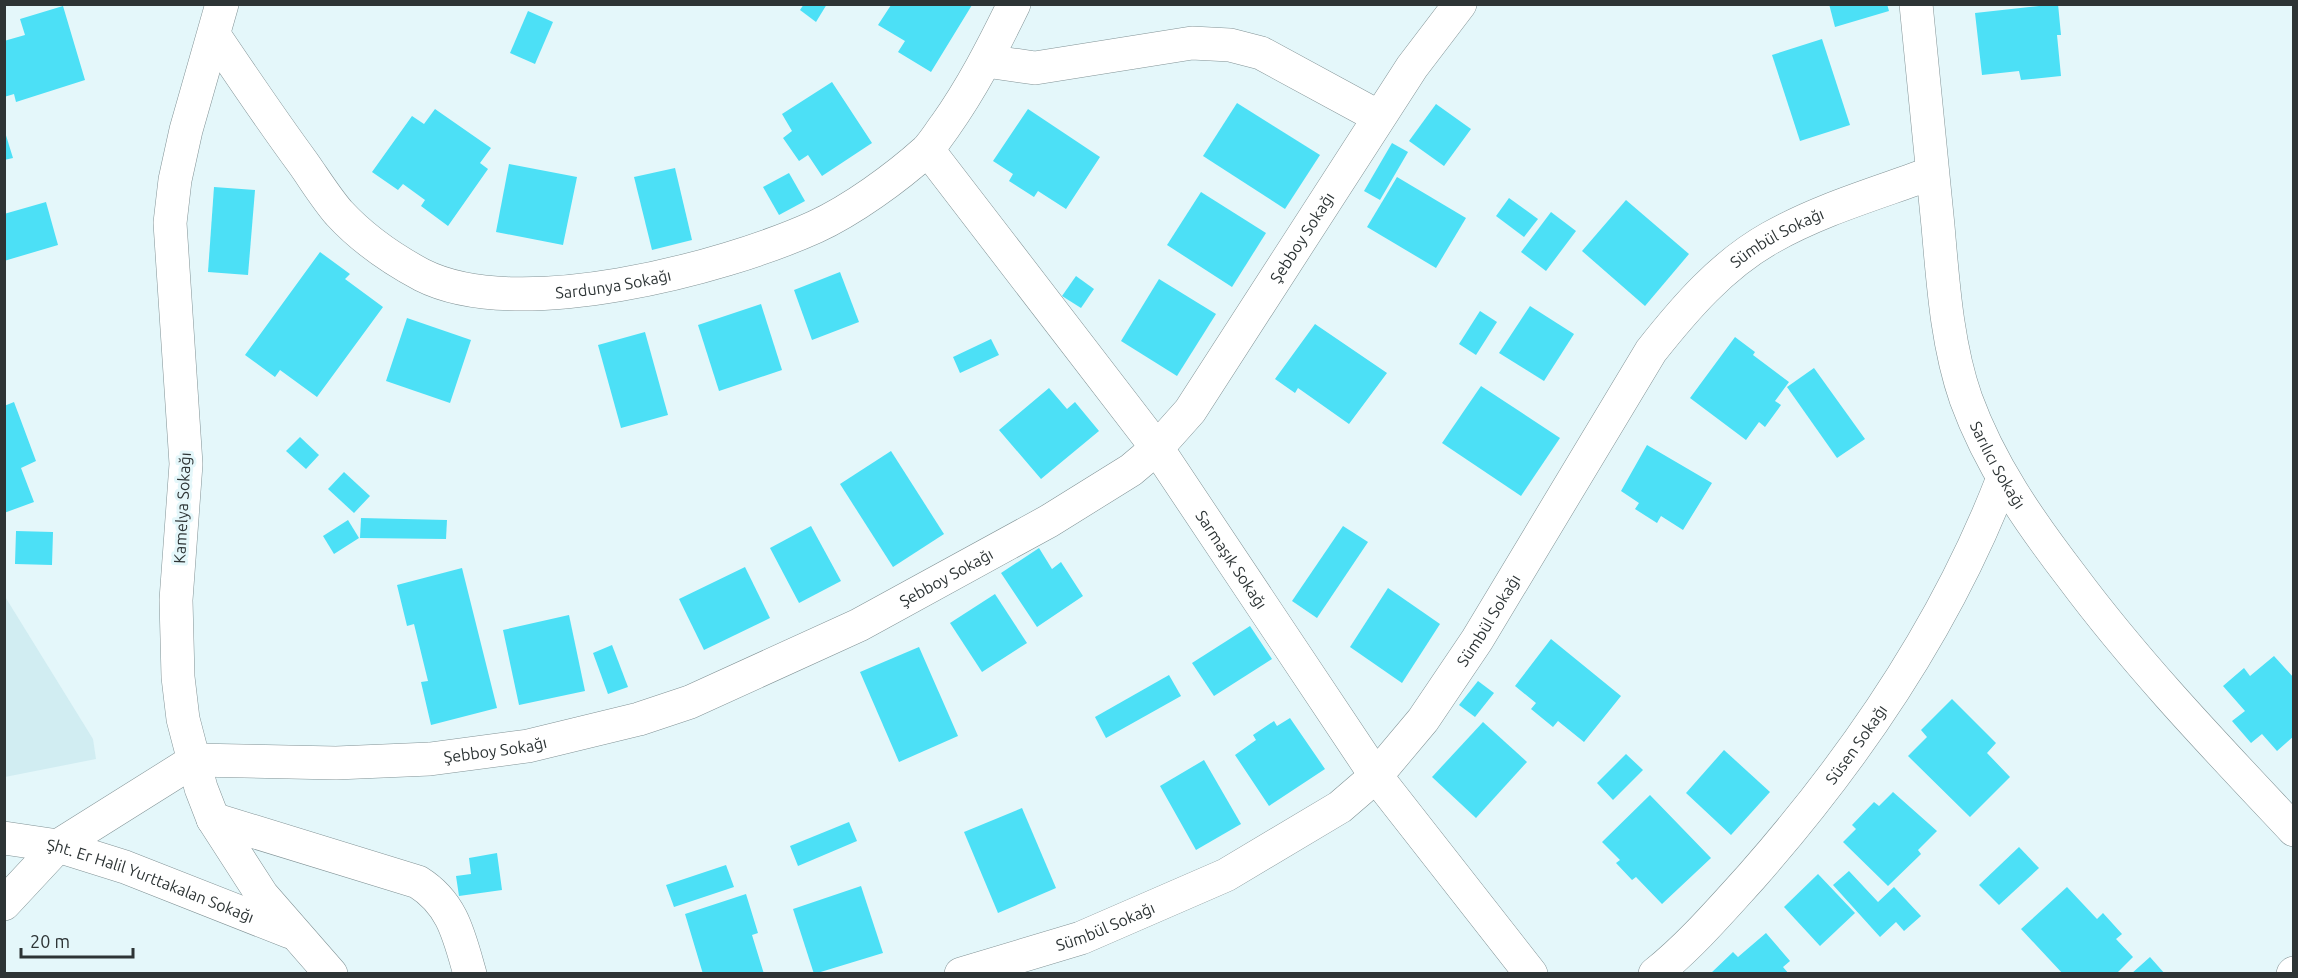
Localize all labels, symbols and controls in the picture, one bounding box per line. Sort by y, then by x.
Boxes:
street label: Şebboy Sokağı [1266,189,1338,286]
street label: Sümbül Sokağı [1726,204,1826,271]
street label: Sardunya Sokağı [555,266,673,302]
street label: Sarılıcı Sokağı [1967,418,2029,512]
street label: Kamelya Sokağı [170,452,194,564]
street label: Sarmaşık Sokağı [1192,507,1271,612]
street label: Şebboy Sokağı [896,544,996,610]
street label: Sümbül Sokağı [1453,571,1523,670]
street label: Süsen Sokağı [1822,701,1890,788]
street label: Şebboy Sokağı [443,733,549,766]
street label: Şht. Er Halil Yurttakalan Sokağı [46,835,257,926]
street label: Sümbül Sokağı [1054,898,1157,954]
scale bar [21,921,134,959]
text: 20 m [30,931,70,951]

